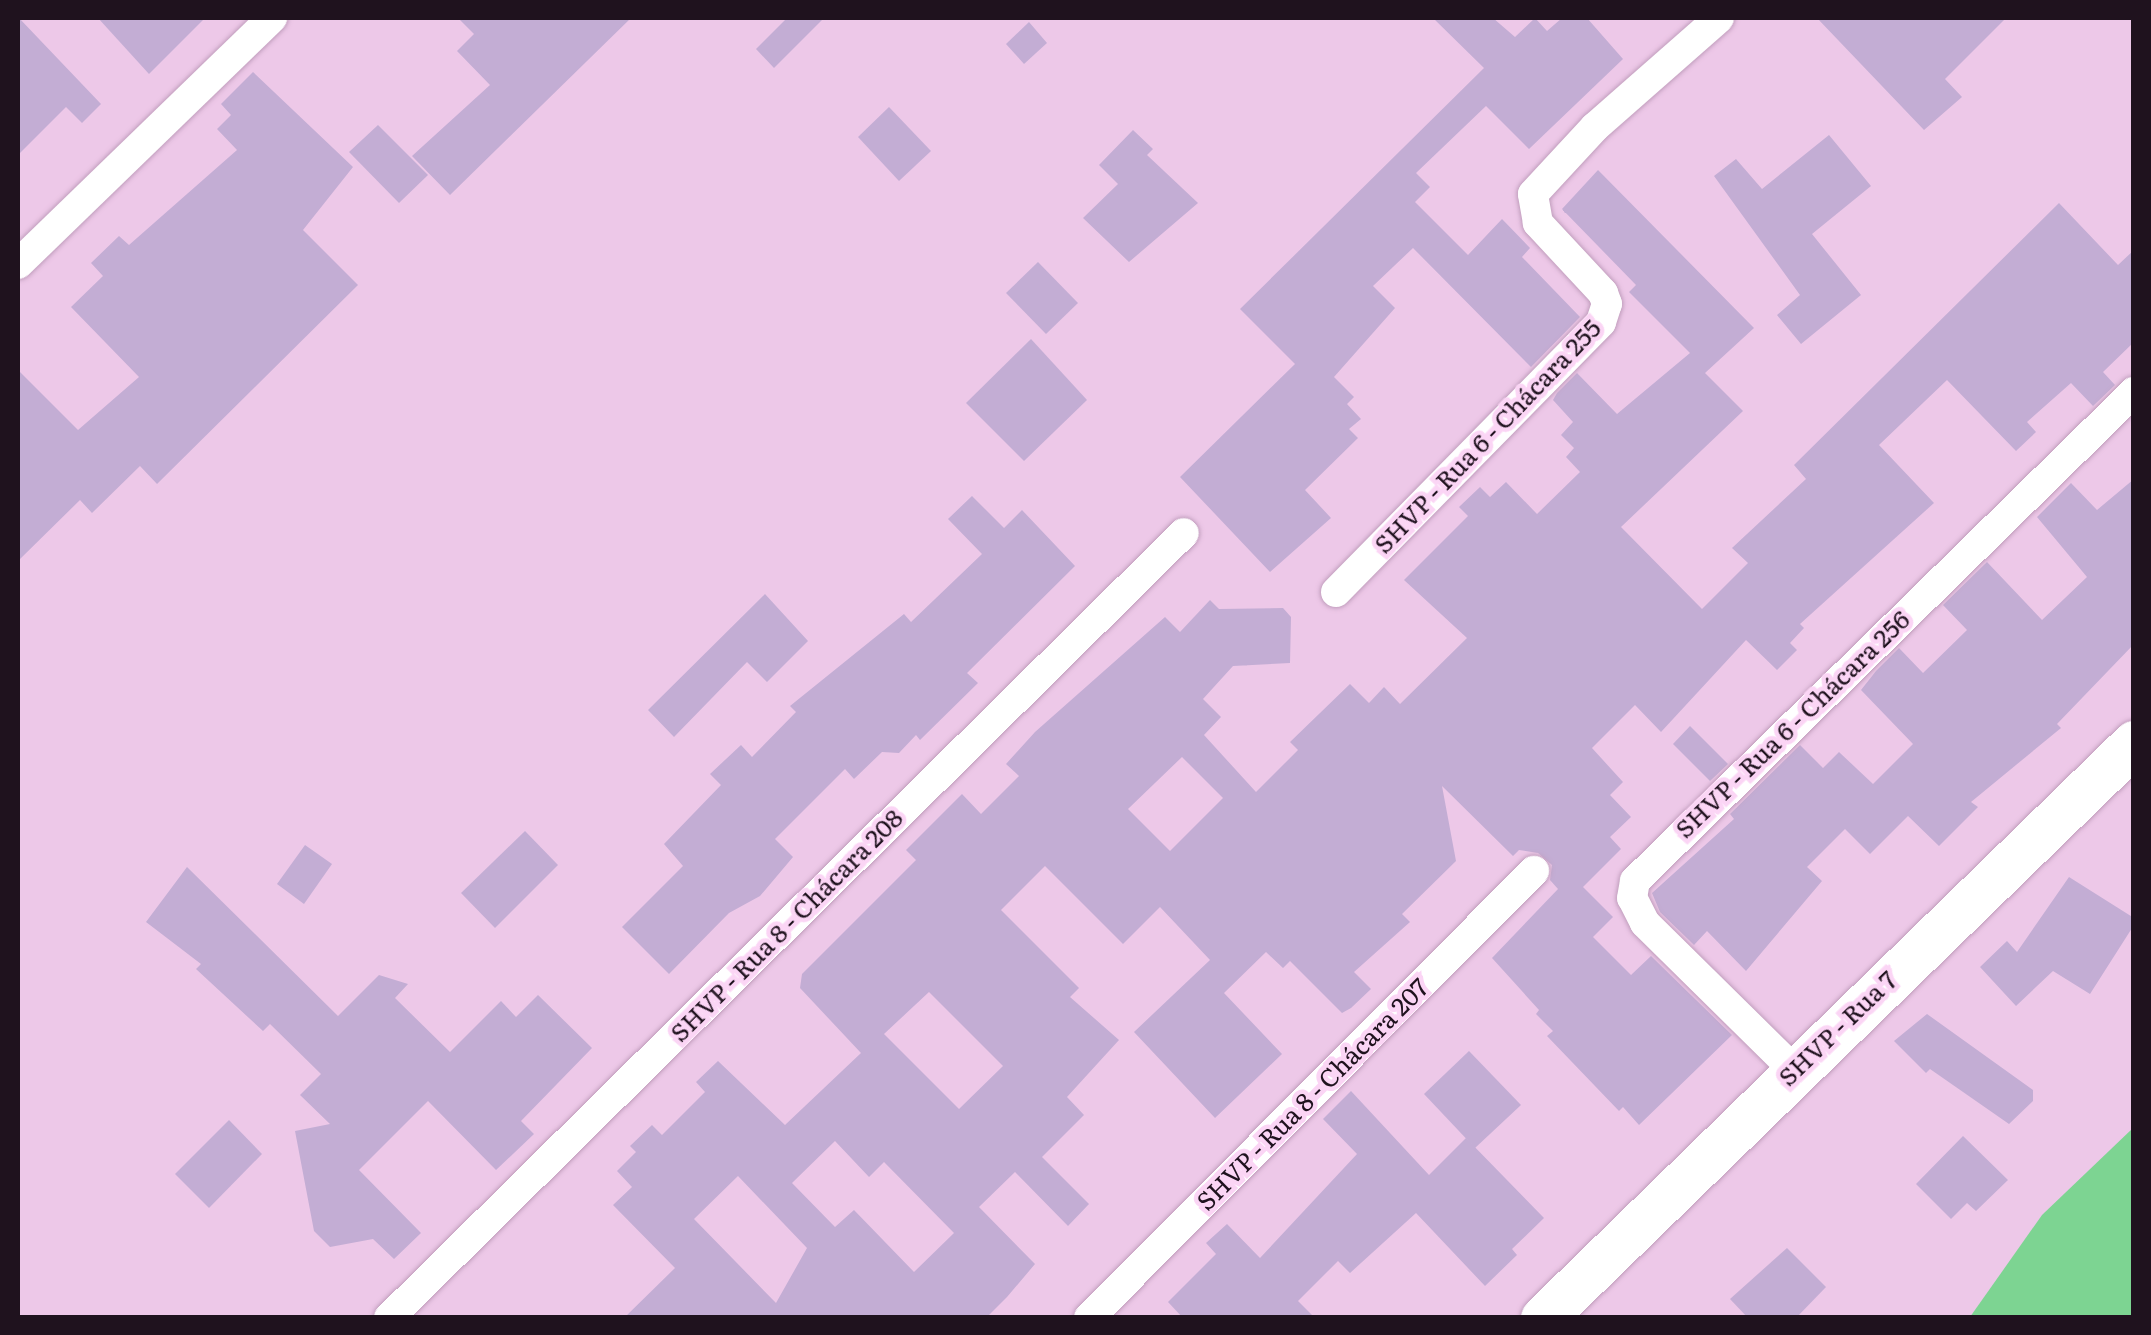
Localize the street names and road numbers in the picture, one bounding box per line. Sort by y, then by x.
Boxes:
street label: SHVP - Rua 6 - Chácara 255 [1367,313,1607,559]
street label: SHVP - Rua 6 - Chácara 256 [1669,604,1915,844]
street label: SHVP - Rua 8 - Chácara 208 [664,803,908,1047]
street label: SHVP - Rua 7 [1772,964,1902,1092]
street label: SHVP - Rua 8 - Chácara 207 [1190,972,1434,1216]

